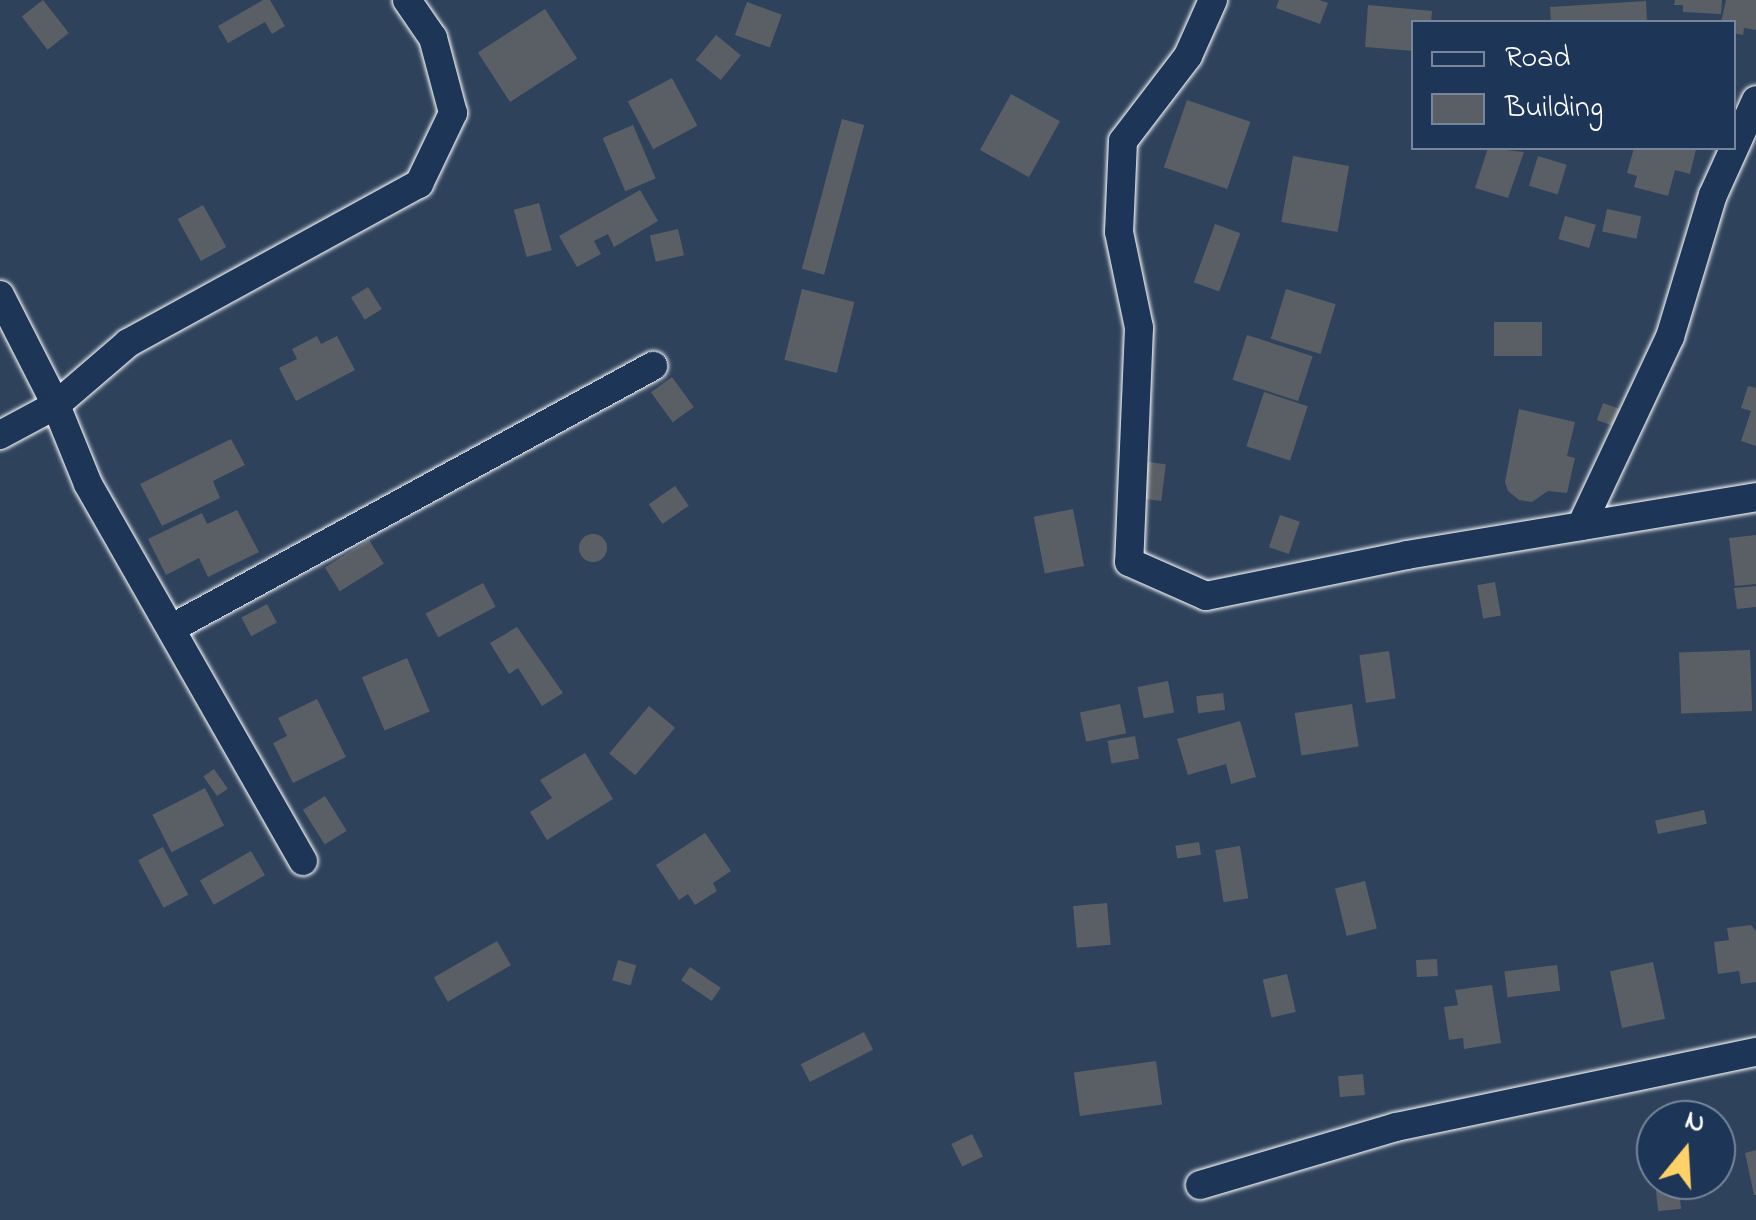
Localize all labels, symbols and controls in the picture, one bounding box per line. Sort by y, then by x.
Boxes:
legend [1411,20,1736,150]
text: Road [1505,37,1570,81]
text: Building [1505,87,1603,131]
north arrow [1636,1100,1736,1200]
text: N [1679,1100,1710,1145]

